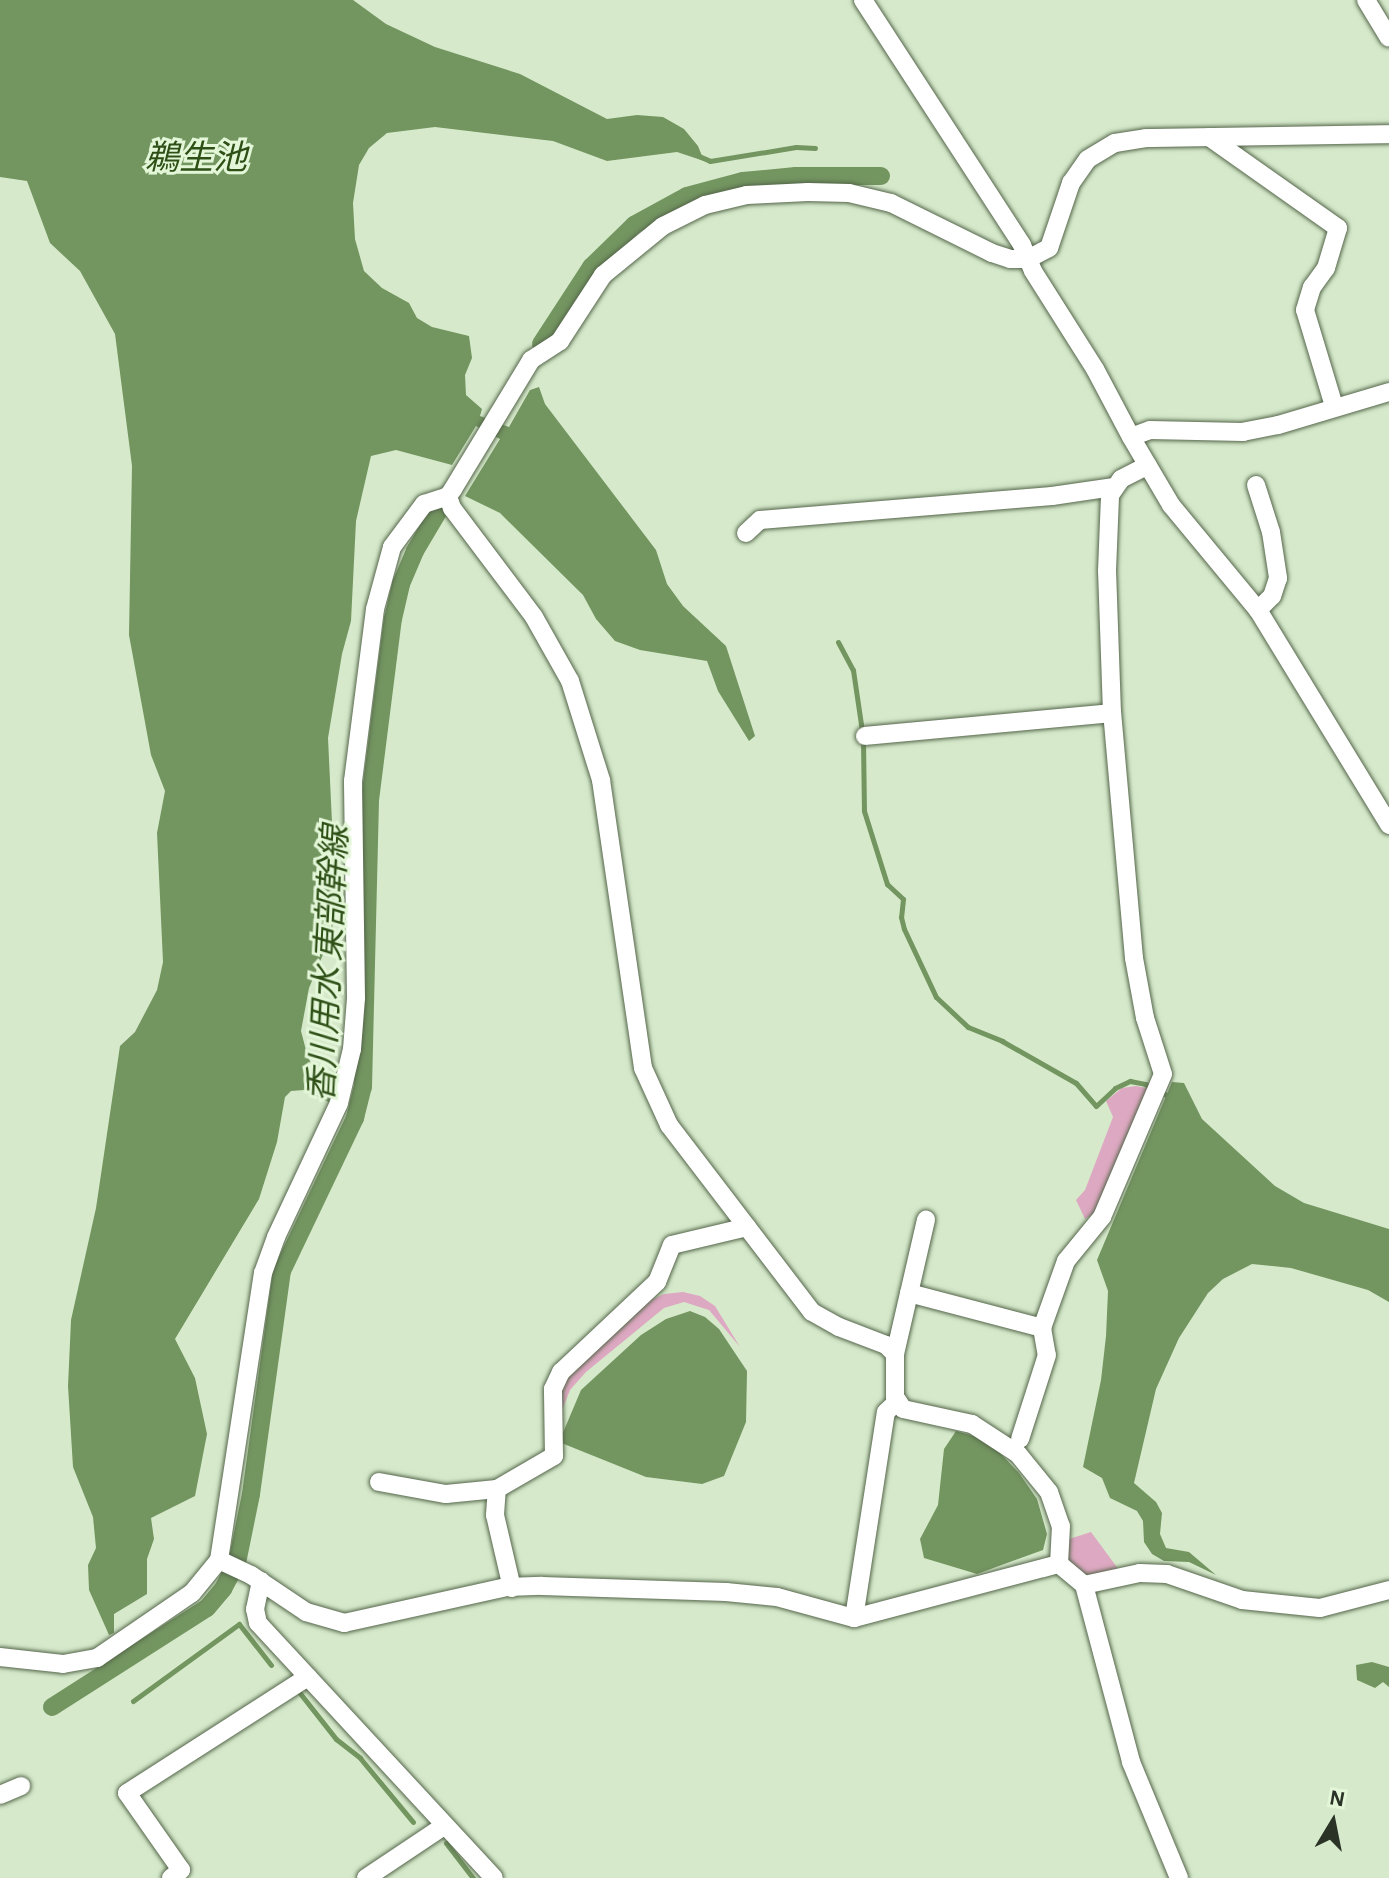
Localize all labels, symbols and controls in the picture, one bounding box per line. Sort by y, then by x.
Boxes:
water label: 鵜生池 [145,140,247,180]
water label: 香川用水 東部幹線 [302,825,358,1103]
north arrow [1293,1782,1373,1862]
text: N [1328,1786,1347,1811]

